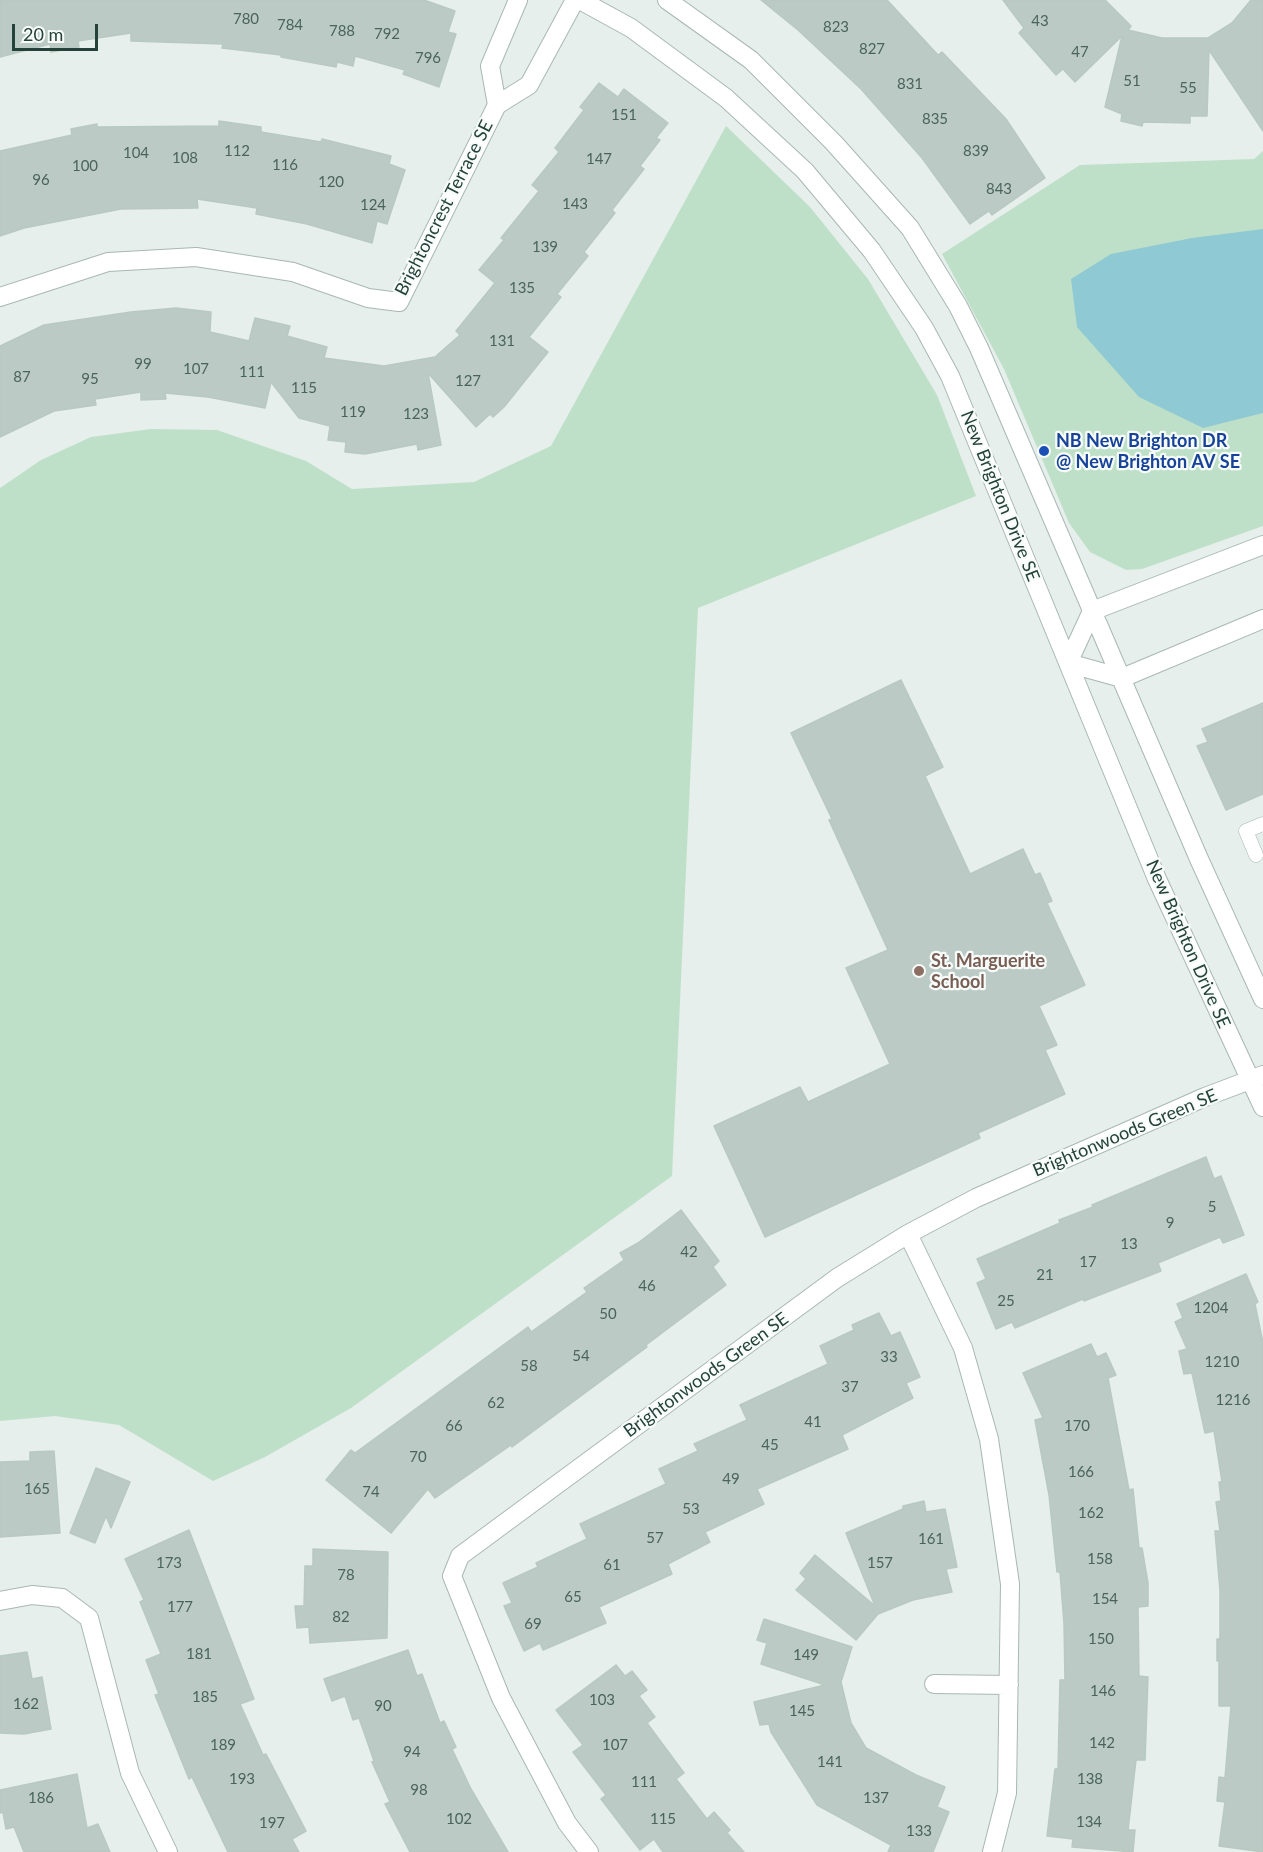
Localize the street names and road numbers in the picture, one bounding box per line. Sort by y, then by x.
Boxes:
street label: Brightoncrest Terrace SE [390,117,498,299]
street label: New Brighton Drive SE [956,408,1044,584]
street label: New Brighton Drive SE [1141,856,1235,1032]
street label: Brightonwoods Green SE [1030,1084,1220,1182]
street label: Brightonwoods Green SE [620,1308,792,1442]

